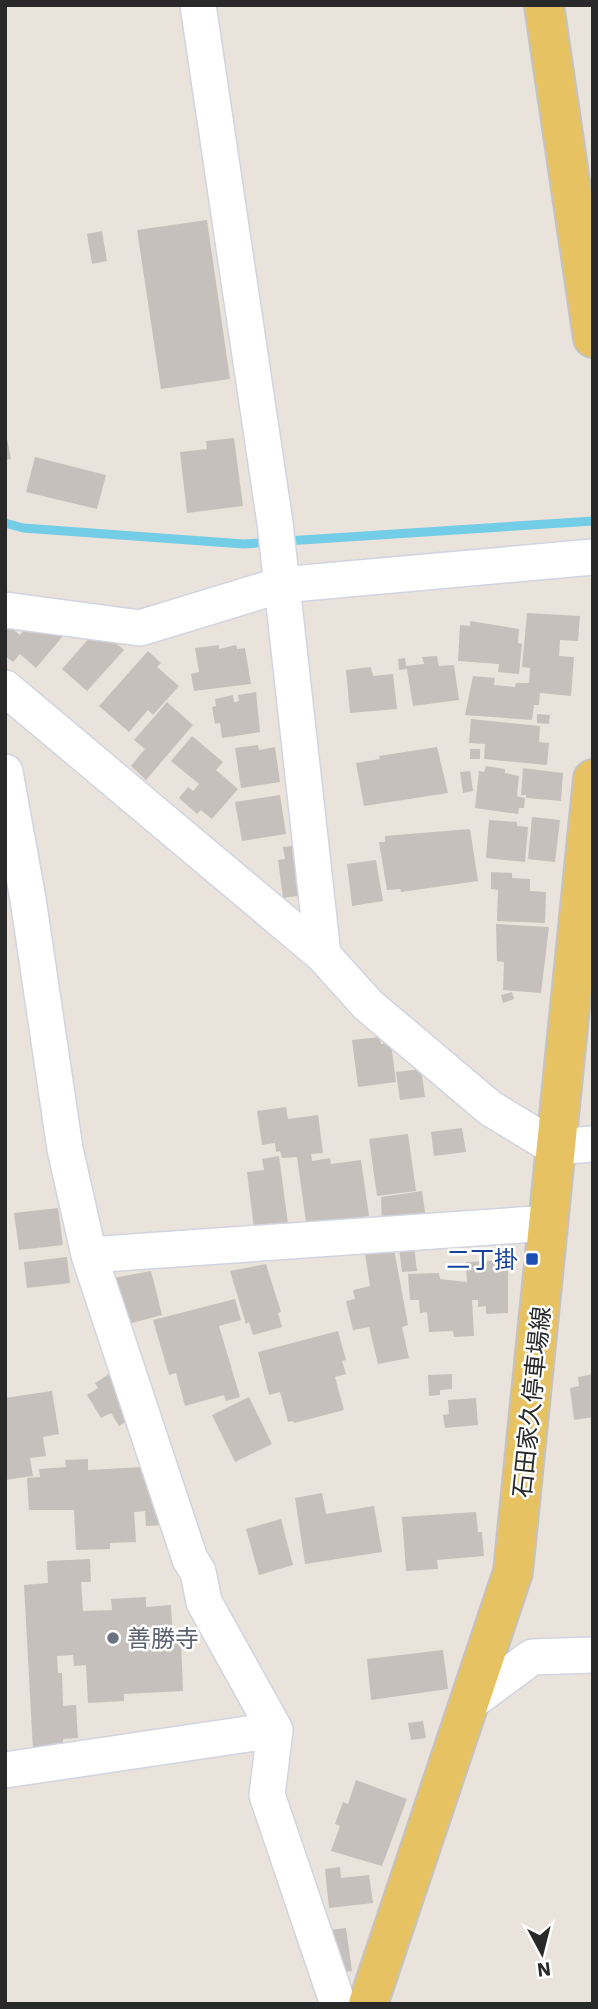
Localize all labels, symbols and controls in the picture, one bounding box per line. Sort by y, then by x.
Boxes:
place label: 二丁掛 [446,1243,518,1275]
marker: 二丁掛 [524,1251,540,1267]
street label: 石田家久停車場線 [505,1305,557,1499]
place label: 善勝寺 [127,1622,199,1654]
marker: 善勝寺 [105,1630,121,1646]
north arrow [507,1918,577,1988]
text: N [536,1957,552,1983]

